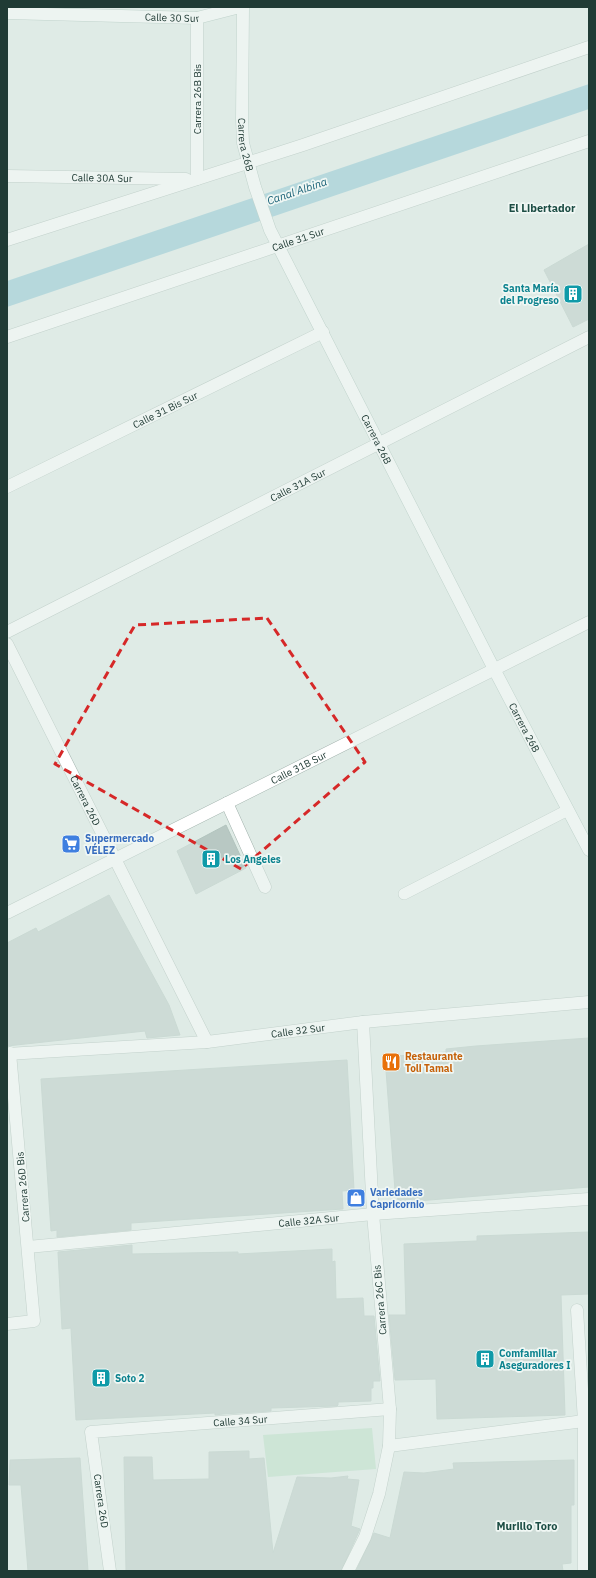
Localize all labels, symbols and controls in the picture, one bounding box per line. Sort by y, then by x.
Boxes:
street label: Calle 30 Sur [145,10,201,25]
street label: Carrera 26B Bis [191,64,204,134]
street label: Carrera 26B [235,118,257,173]
street label: Calle 30A Sur [71,171,133,185]
water label: Canal Albina [265,174,329,208]
district label: El Libertador [509,201,576,215]
street label: Calle 31 Sur [270,224,326,254]
place label: Santa María del Progreso [500,282,559,307]
building icon: Santa María del Progreso [562,283,584,305]
street label: Calle 31 Bis Sur [130,388,200,431]
street label: Carrera 26B [359,412,395,466]
street label: Calle 31A Sur [268,465,328,504]
street label: Carrera 26B [506,700,543,754]
street label: Calle 31B Sur [268,748,329,787]
street label: Carrera 26D [68,773,104,828]
place label: Supermercado VÉLEZ [85,832,154,857]
supermarket icon: Supermercado VÉLEZ [60,833,82,855]
building icon: Los Angeles [200,848,222,870]
place label: Los Angeles [225,853,281,866]
street label: Calle 32 Sur [270,1020,326,1040]
place label: Restaurante Toli Tamal [405,1050,463,1075]
restaurant icon: Restaurante Toli Tamal [380,1051,402,1073]
street label: Carrera 26D Bis [13,1151,33,1223]
place label: Variedades Capricornio [370,1186,425,1211]
shop icon: Variedades Capricornio [345,1187,367,1209]
street label: Calle 32A Sur [278,1211,340,1230]
street label: Carrera 26C Bis [370,1264,390,1336]
place label: Comfamiliar Aseguradores I [499,1347,571,1372]
building icon: Comfamiliar Aseguradores I [474,1348,496,1370]
building icon: Soto 2 [90,1367,112,1389]
place label: Soto 2 [115,1372,145,1385]
street label: Calle 34 Sur [213,1412,268,1429]
street label: Carrera 26D [91,1473,111,1529]
district label: Murillo Toro [496,1519,558,1533]

